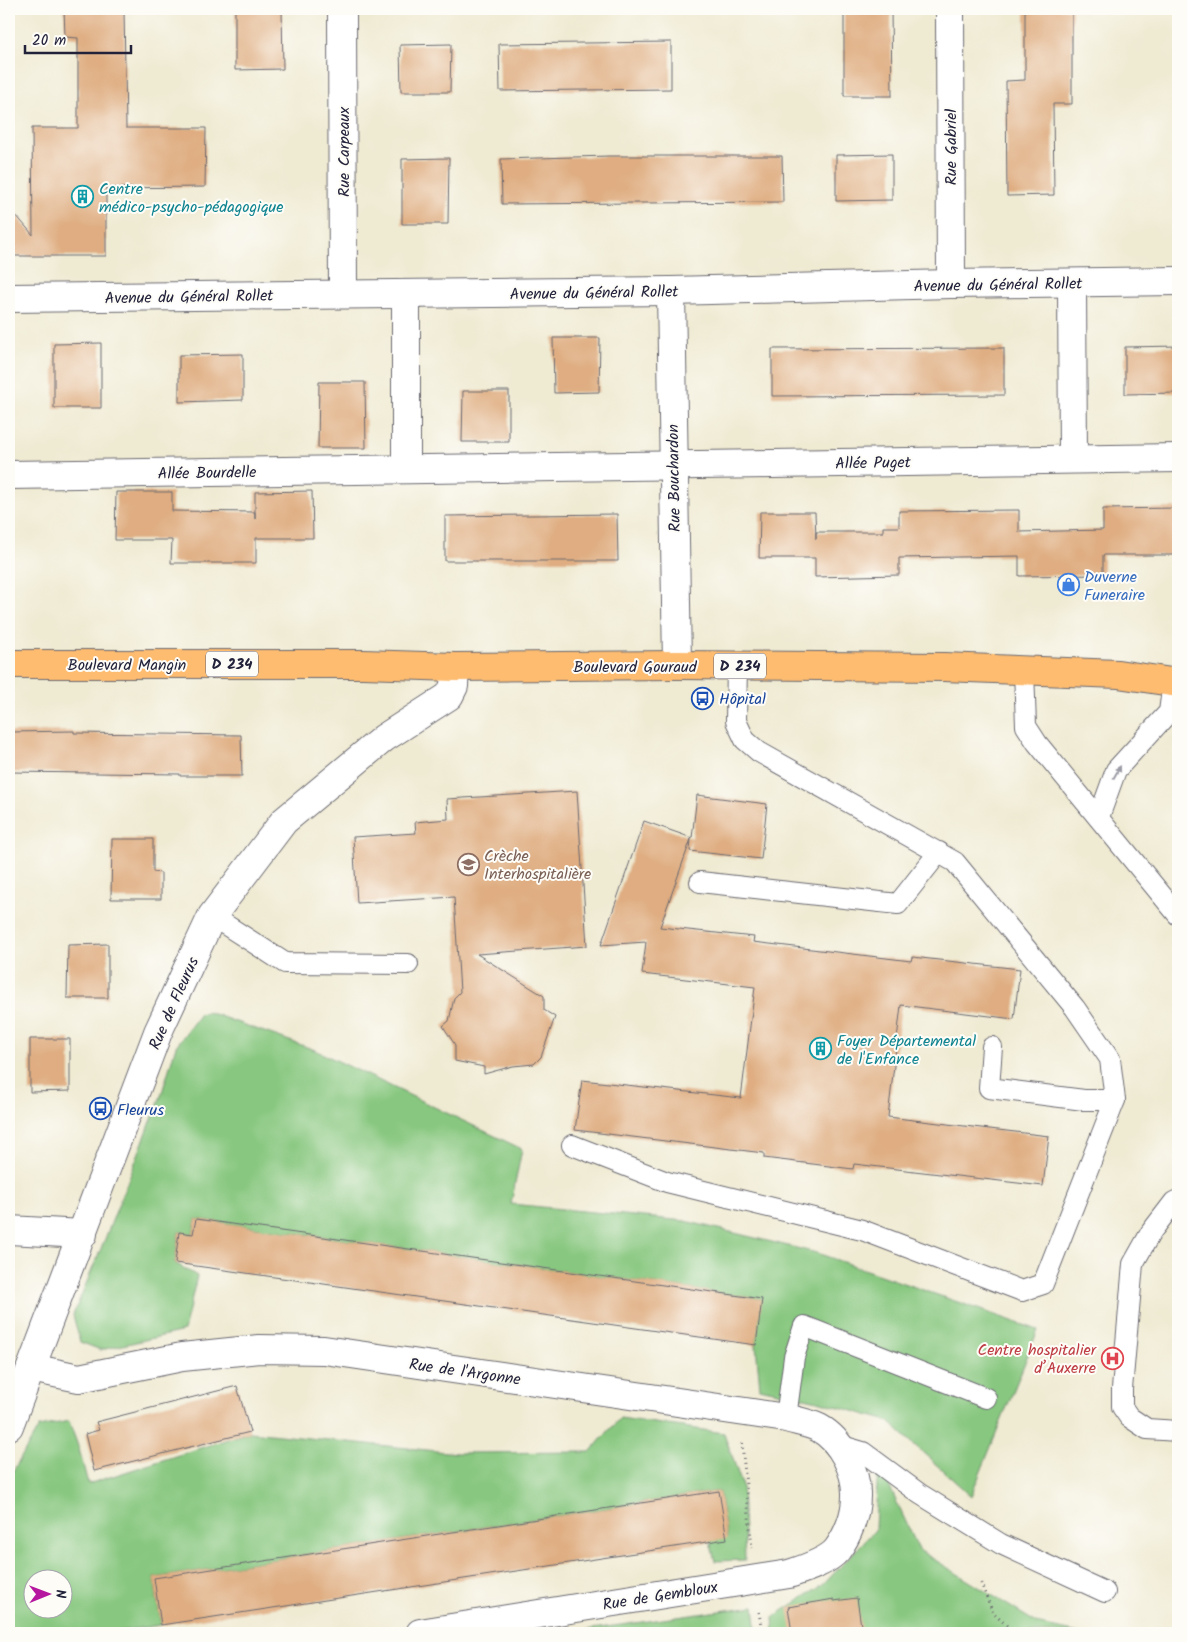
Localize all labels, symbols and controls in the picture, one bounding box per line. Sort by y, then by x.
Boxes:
scale bar [25,22,131,54]
text: 20 m [32,29,66,53]
street label: Rue Carpeaux [332,106,357,197]
street label: Rue Gabriel [939,109,964,185]
place label: Centre médico-psycho-pédagogique [99,177,283,220]
building icon: Centre médico-psycho-pédagogique [71,185,95,209]
street label: Avenue du Général Rollet [913,272,1083,299]
street label: Avenue du Général Rollet [509,280,679,307]
street label: Avenue du Général Rollet [104,284,274,311]
street label: Rue Bouchardon [661,424,688,532]
street label: Allée Puget [835,450,912,477]
street label: Allée Bourdelle [157,460,257,487]
place label: Duverne Funeraire [1084,565,1145,608]
shop icon: Duverne Funeraire [1056,573,1080,597]
road number: D 234 [206,652,258,676]
street label: Boulevard Mangin [68,653,186,678]
road number: D 234 [714,654,766,678]
street label: Boulevard Gouraud [573,655,698,680]
bus stop icon: Hôpital [691,686,715,710]
place label: Hôpital [719,687,766,712]
one-way arrow [1113,765,1121,780]
place label: Crèche Interhospitalière [484,844,591,887]
school or university icon: Crèche Interhospitalière [456,852,480,876]
street label: Rue de Fleurus [143,953,206,1054]
place label: Foyer Départemental de l'Enfance [837,1029,976,1072]
building icon: Foyer Départemental de l'Enfance [809,1037,833,1061]
bus stop icon: Fleurus [89,1097,113,1121]
place label: Fleurus [117,1098,164,1123]
place label: Centre hospitalier d’Auxerre [978,1338,1098,1381]
hospital icon: Centre hospitalier d’Auxerre [1100,1346,1124,1370]
street label: Rue de l'Argonne [407,1352,522,1393]
north arrow [22,1570,72,1620]
street label: Rue de Gembloux [601,1575,721,1618]
text: N [49,1589,71,1599]

